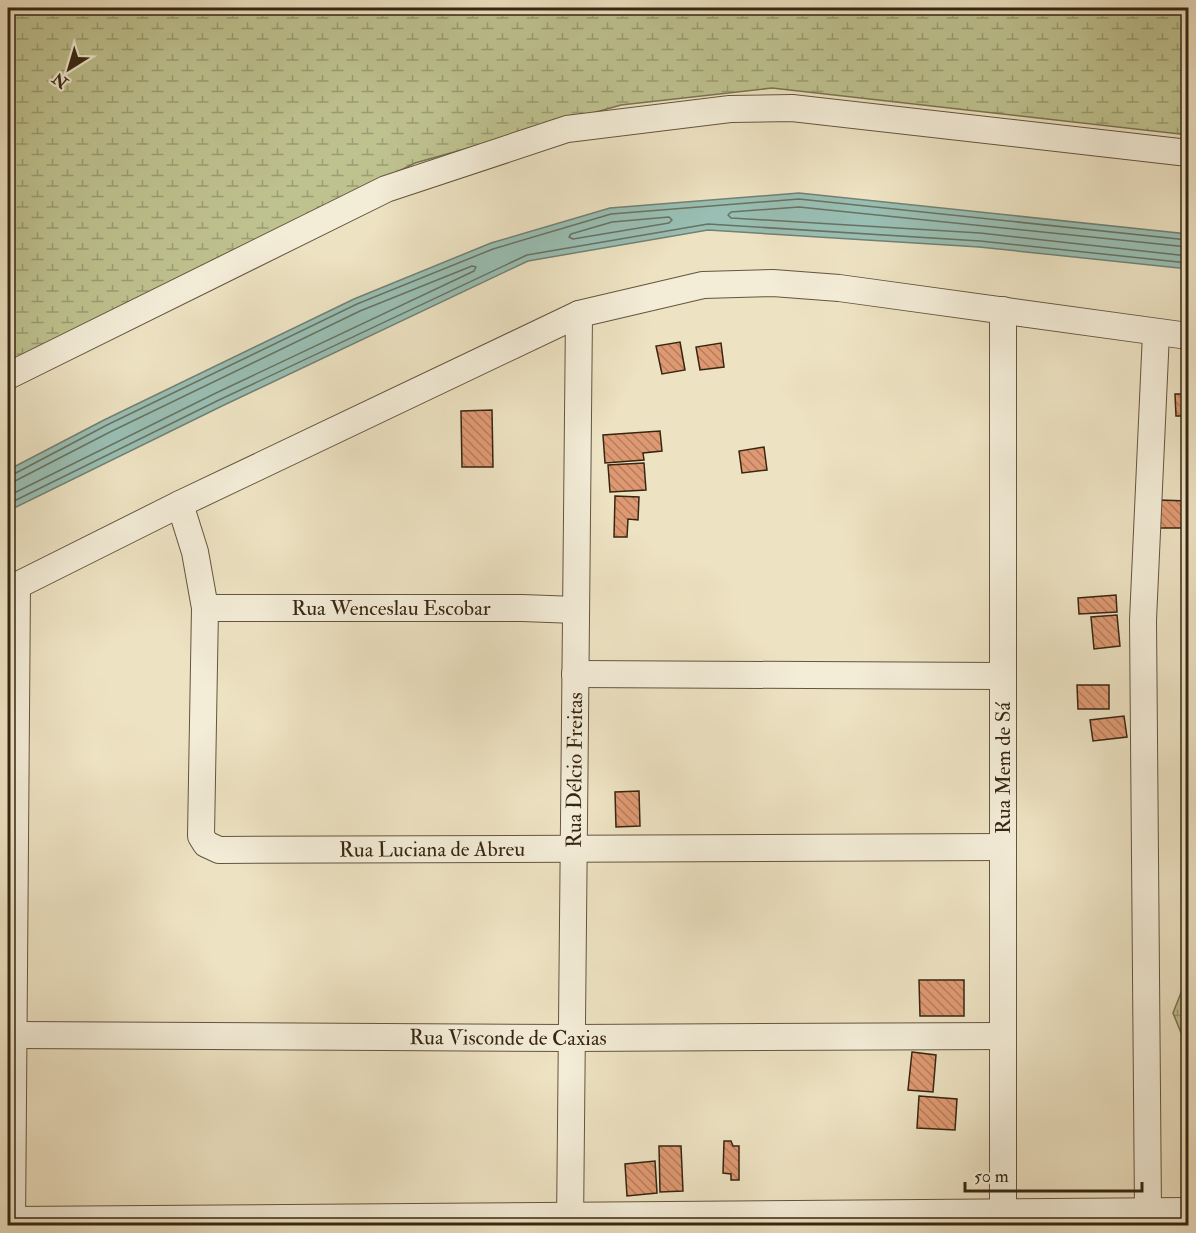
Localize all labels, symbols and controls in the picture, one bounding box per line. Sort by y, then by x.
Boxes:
north arrow [39,39,99,99]
text: N [48,67,73,93]
street label: Rua Wenceslau Escobar [291,595,491,622]
street label: Rua Délcio Freitas [561,692,589,848]
street label: Rua Mem de Sá [990,702,1017,834]
street label: Rua Luciana de Abreu [339,836,525,864]
street label: Rua Visconde de Caxias [409,1024,607,1052]
scale bar [965,1155,1142,1193]
text: 50 m [974,1165,1009,1188]

